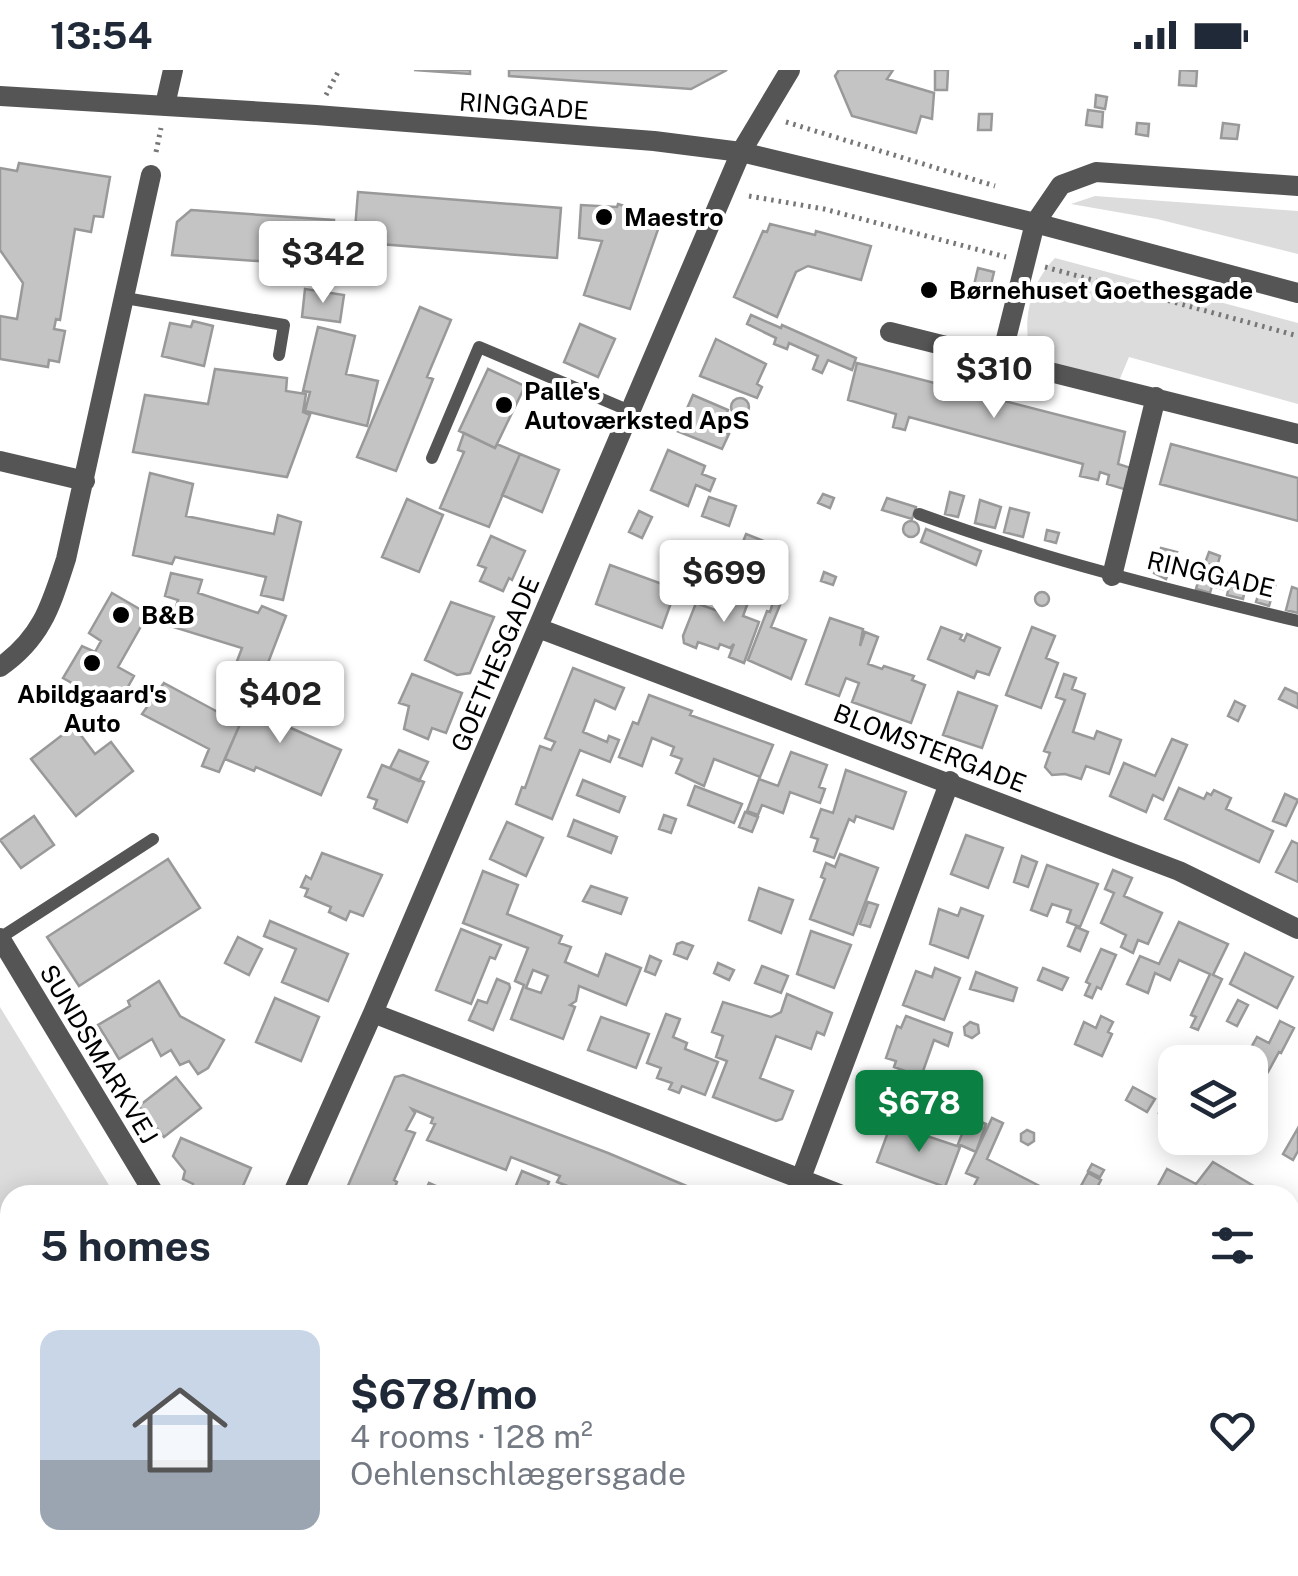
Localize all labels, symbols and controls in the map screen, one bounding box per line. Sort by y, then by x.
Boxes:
text: 13:54 [50,13,152,58]
street label: RINGGADE [458,86,590,126]
place label: Maestro [624,202,724,232]
marker: Maestro [593,206,615,228]
pin: $342 [264,221,382,306]
text: $342 [281,235,365,272]
place label: Børnehuset Goethesgade [949,275,1253,305]
marker: Børnehuset Goethesgade [918,279,940,301]
pin: $310 [935,336,1053,421]
text: $310 [955,350,1033,387]
place label: Palle's Autoværksted ApS [524,376,749,435]
marker: Palle's Autoværksted ApS [493,394,515,416]
pin: $699 [665,540,783,625]
street label: RINGGADE [1144,545,1278,603]
text: $699 [682,554,766,591]
street label: GOETHESGADE [445,572,545,756]
place label: B&B [141,600,195,630]
marker: B&B [110,604,132,626]
marker: Abildgaard's Auto [81,652,103,674]
pin: $402 [221,661,339,746]
text: $402 [238,675,322,712]
place label: Abildgaard's Auto [17,679,167,738]
street label: BLOMSTERGADE [829,697,1031,799]
street label: SUNDSMARKVEJ [34,959,164,1149]
map controls [1158,1045,1268,1155]
button: layers [1158,1045,1268,1155]
pin: $678 [860,1070,978,1155]
text: $678 [877,1084,961,1121]
icon: filters [1205,1218,1260,1273]
text: 5 homes [40,1221,211,1270]
text: $678/mo [350,1369,538,1418]
icon: home [120,1370,240,1490]
icon: heart [1205,1403,1260,1458]
text: 4 rooms · 128 m² [350,1418,593,1455]
text: Oehlenschlægersgade [350,1455,686,1492]

